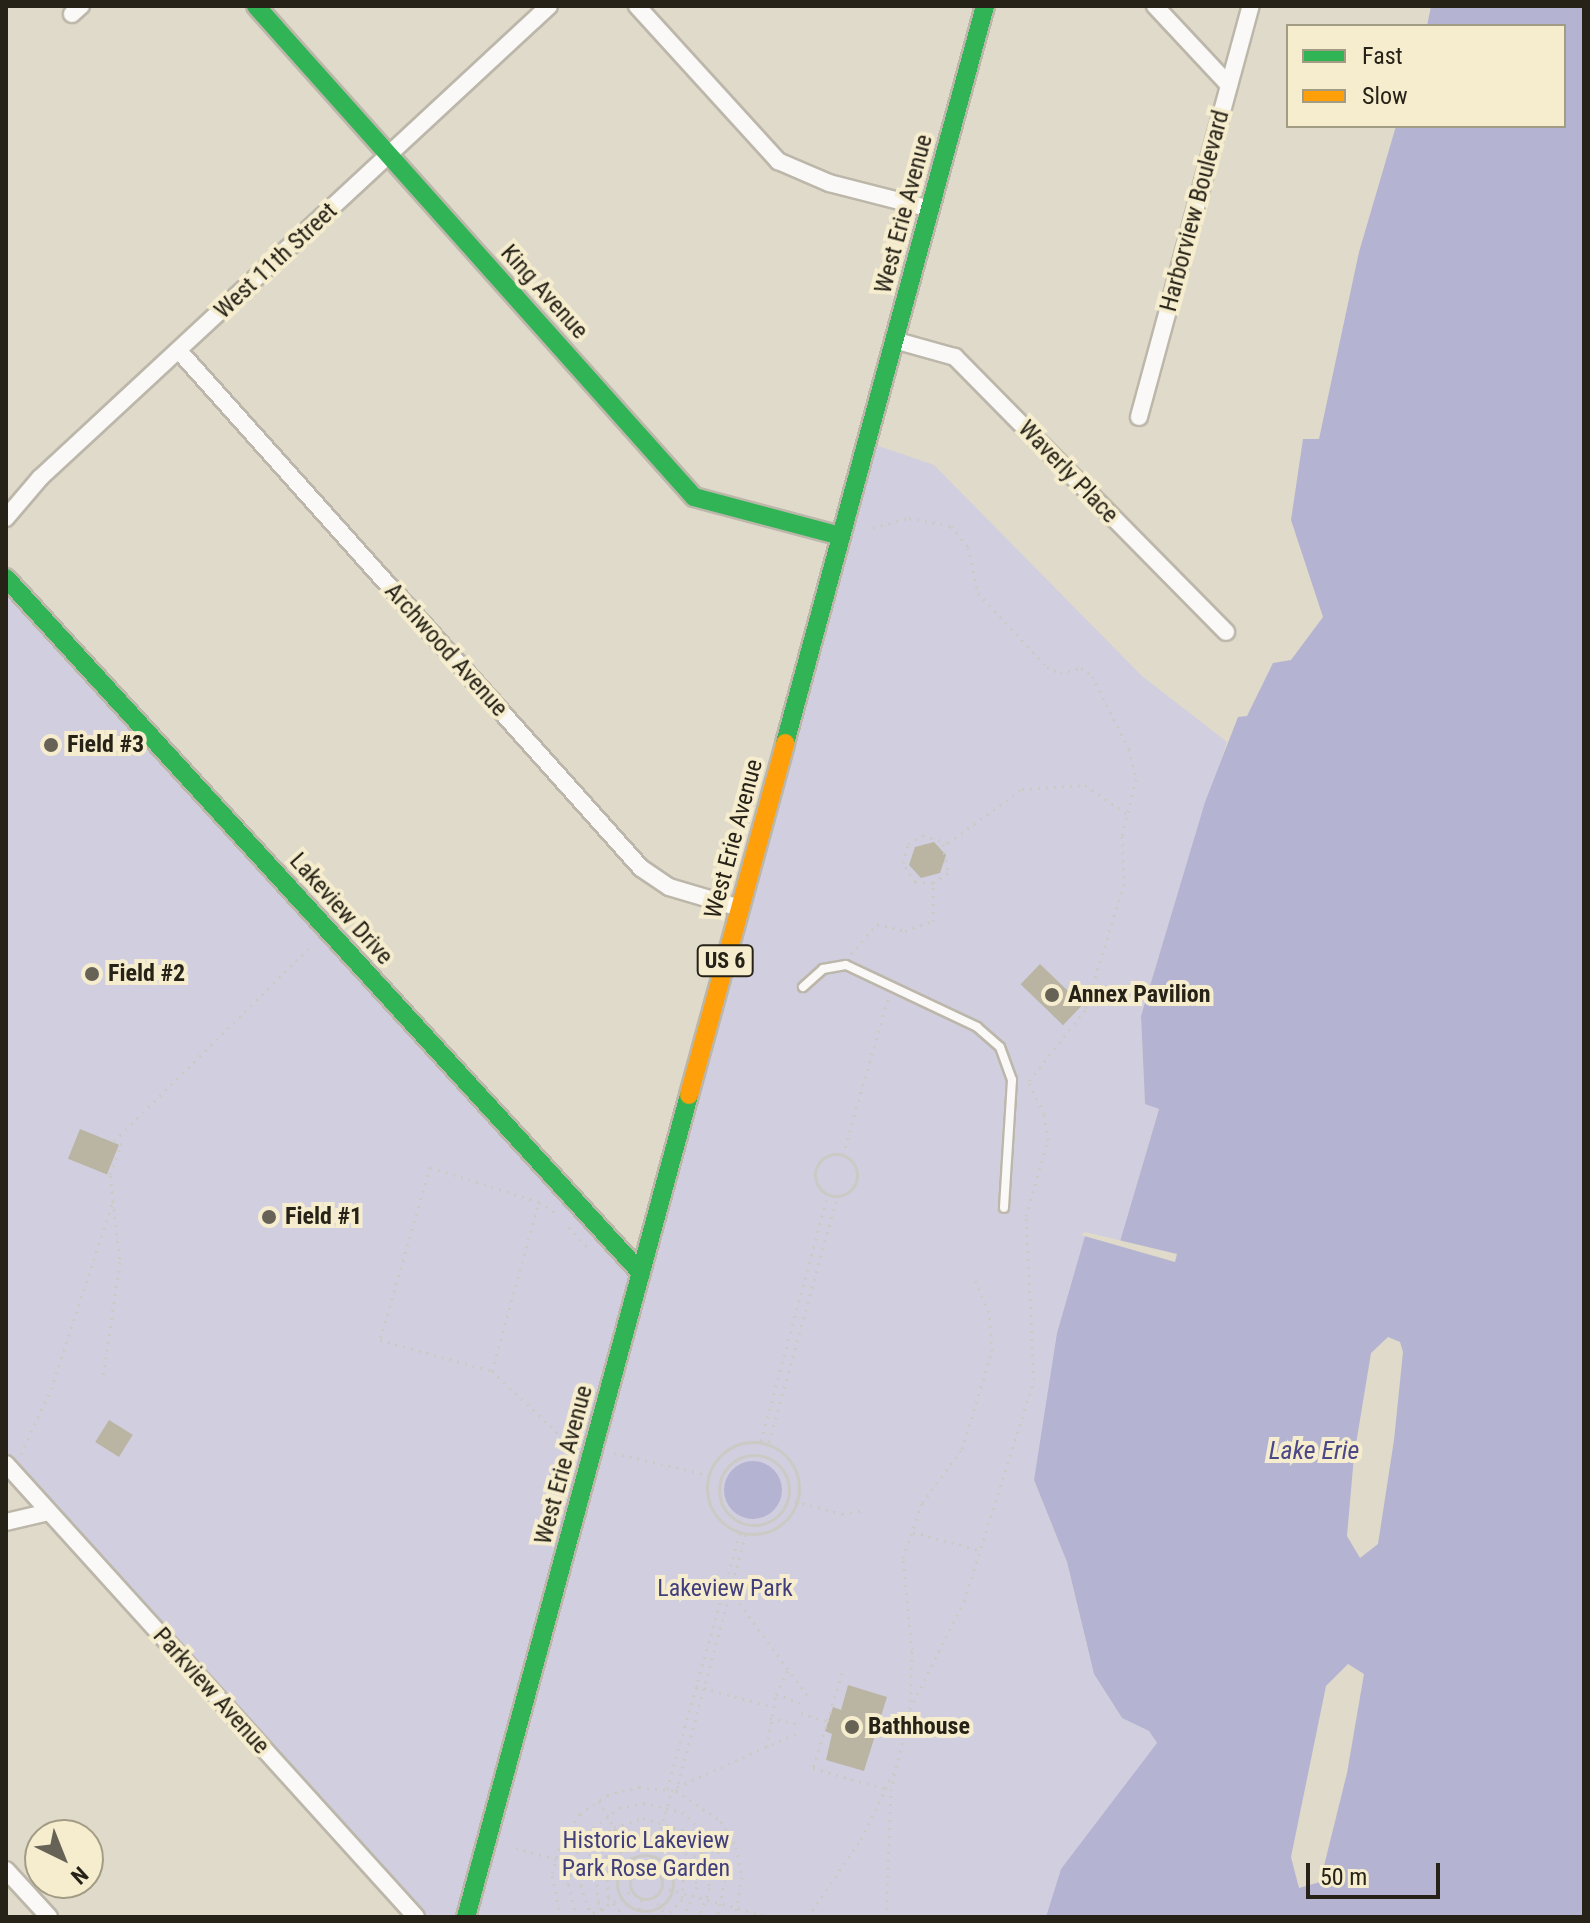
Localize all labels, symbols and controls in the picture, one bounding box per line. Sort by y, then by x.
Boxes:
legend [1286,24,1566,128]
text: Fast [1362,42,1403,70]
text: Slow [1362,82,1408,110]
street label: Harborview Boulevard [1154,107,1236,315]
street label: West Erie Avenue [869,131,939,297]
street label: West 11th Street [209,197,343,325]
street label: King Avenue [494,239,594,345]
street label: Waverly Place [1012,415,1124,529]
street label: Archwood Avenue [378,577,514,723]
place label: Field #3 [67,731,144,759]
marker: Field #3 [42,736,60,754]
street label: West Erie Avenue [699,756,769,922]
street label: Lakeview Drive [283,847,399,971]
road number: US 6 [695,943,755,979]
place label: Field #2 [108,960,185,988]
marker: Field #2 [83,965,101,983]
place label: Annex Pavilion [1068,981,1211,1009]
marker: Annex Pavilion [1043,986,1061,1004]
place label: Field #1 [285,1203,362,1231]
marker: Field #1 [260,1208,278,1226]
street label: West Erie Avenue [529,1382,599,1548]
water label: Lake Erie [1269,1435,1359,1467]
park label: Lakeview Park [657,1575,793,1603]
street label: Parkview Avenue [147,1622,275,1760]
place label: Bathhouse [868,1713,970,1741]
marker: Bathhouse [843,1718,861,1736]
north arrow [24,1819,104,1899]
park label: Historic Lakeview Park Rose Garden [562,1827,730,1883]
scale bar [1310,1847,1444,1897]
text: N [66,1862,93,1889]
text: 50 m [1320,1863,1367,1891]

